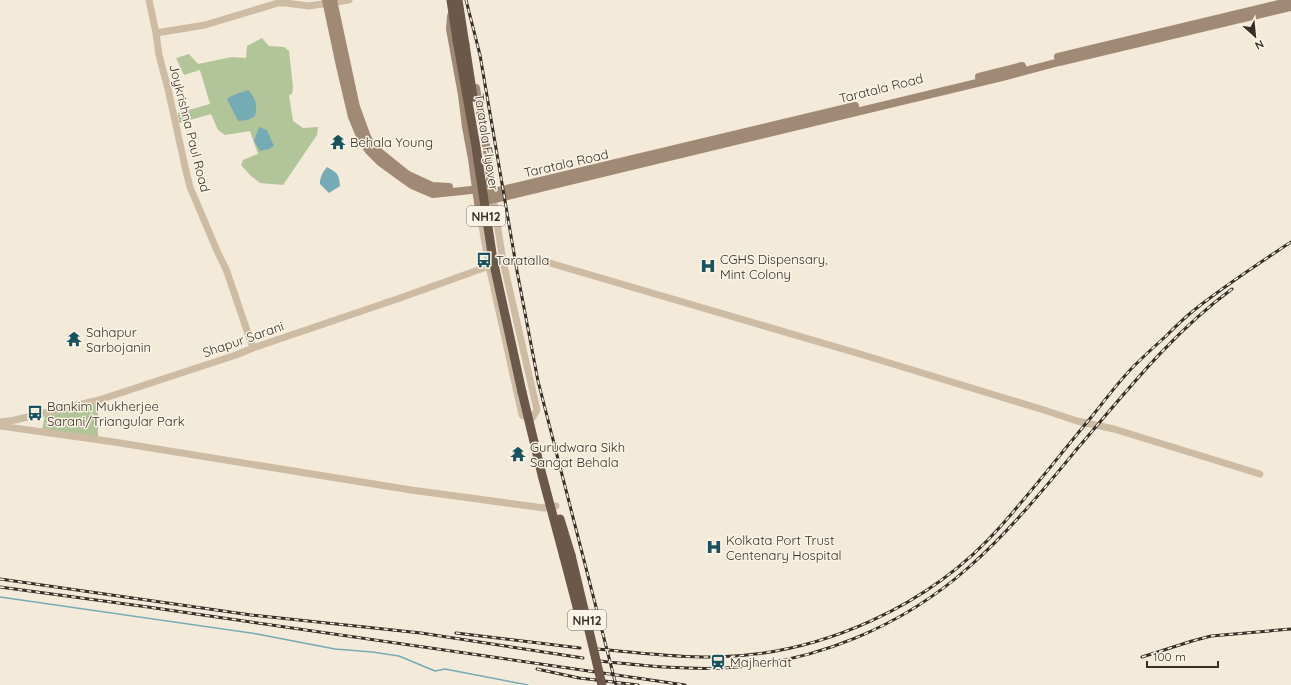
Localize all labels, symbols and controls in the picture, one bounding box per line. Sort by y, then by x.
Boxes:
north arrow [1235,16,1275,56]
text: N [1253,37,1266,53]
street label: Joykrishna Paul Road [166,62,214,194]
street label: Taratala Road [837,70,925,106]
street label: Taratala Flyover [471,92,503,192]
temple icon: Behala Young [329,133,347,151]
place label: Behala Young [350,134,433,150]
street label: Taratala Road [522,146,610,180]
road number: NH12 [467,206,505,226]
bus stop icon: Taratalla [475,251,493,269]
place label: CGHS Dispensary, Mint Colony [720,251,828,282]
place label: Taratalla [496,252,549,268]
hospital icon: CGHS Dispensary, Mint Colony [699,257,717,275]
street label: Shapur Sarani [200,318,286,360]
place label: Sahapur Sarbojanin [86,324,151,355]
temple icon: Sahapur Sarbojanin [65,330,83,348]
place label: Bankim Mukherjee Sarani/Triangular Park [47,398,185,429]
bus stop icon: Bankim Mukherjee Sarani/Triangular Park [26,404,44,422]
place label: Gurudwara Sikh Sangat Behala [530,439,625,470]
temple icon: Gurudwara Sikh Sangat Behala [509,445,527,463]
place label: Kolkata Port Trust Centenary Hospital [726,532,842,563]
hospital icon: Kolkata Port Trust Centenary Hospital [705,538,723,556]
road number: NH12 [568,610,606,630]
scale bar [1147,643,1218,669]
text: 100 m [1153,649,1186,664]
station icon: Majherhat [709,653,727,671]
place label: Majherhat [730,654,792,670]

